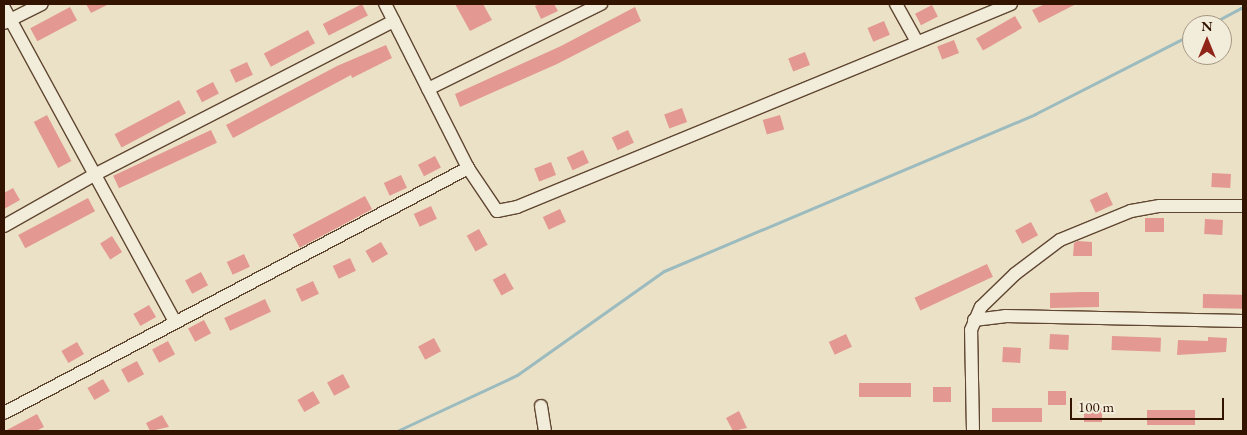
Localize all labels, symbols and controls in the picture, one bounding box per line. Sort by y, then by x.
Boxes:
north arrow [1182,15,1232,65]
text: N [1201,17,1213,35]
scale bar [1072,388,1226,420]
text: 100 m [1078,397,1114,416]

